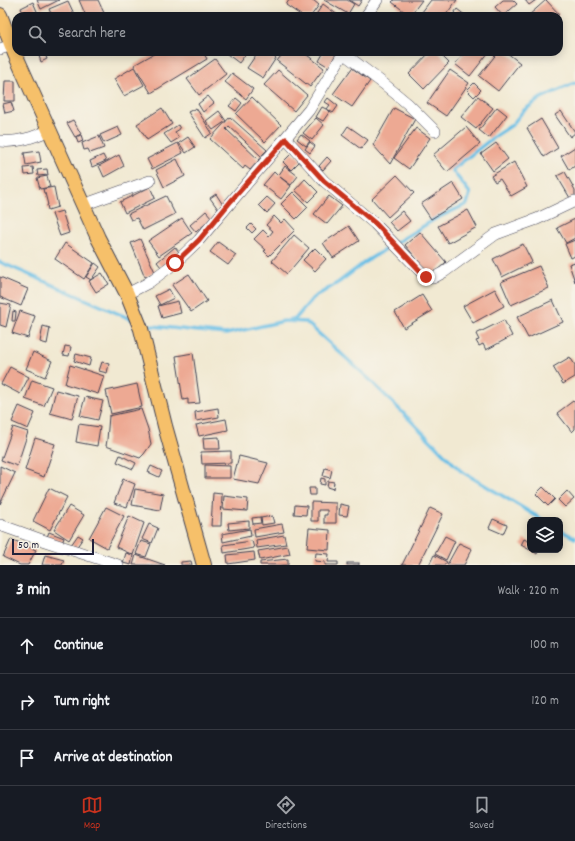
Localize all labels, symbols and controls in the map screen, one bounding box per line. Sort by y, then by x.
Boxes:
search box [12,12,563,56]
icon: search [26,23,48,45]
text: Search here [58,23,126,45]
route start [166,254,184,272]
route end [417,268,435,286]
map controls [527,517,563,553]
button: layers [527,517,563,553]
scale bar [12,537,94,556]
text: 50 m [18,538,39,554]
text: 3 min [16,579,50,603]
text: Walk · 220 m [498,582,559,601]
icon: ahead [16,635,38,657]
text: Continue [54,635,103,657]
text: 100 m [530,636,559,655]
icon: right [16,691,38,713]
text: Turn right [54,691,110,713]
text: 120 m [531,692,559,711]
icon: arrive [16,747,38,769]
text: Arrive at destination [54,747,172,769]
tab: Map [81,794,103,834]
tab: Directions [265,794,307,834]
tab: Saved [469,794,494,834]

